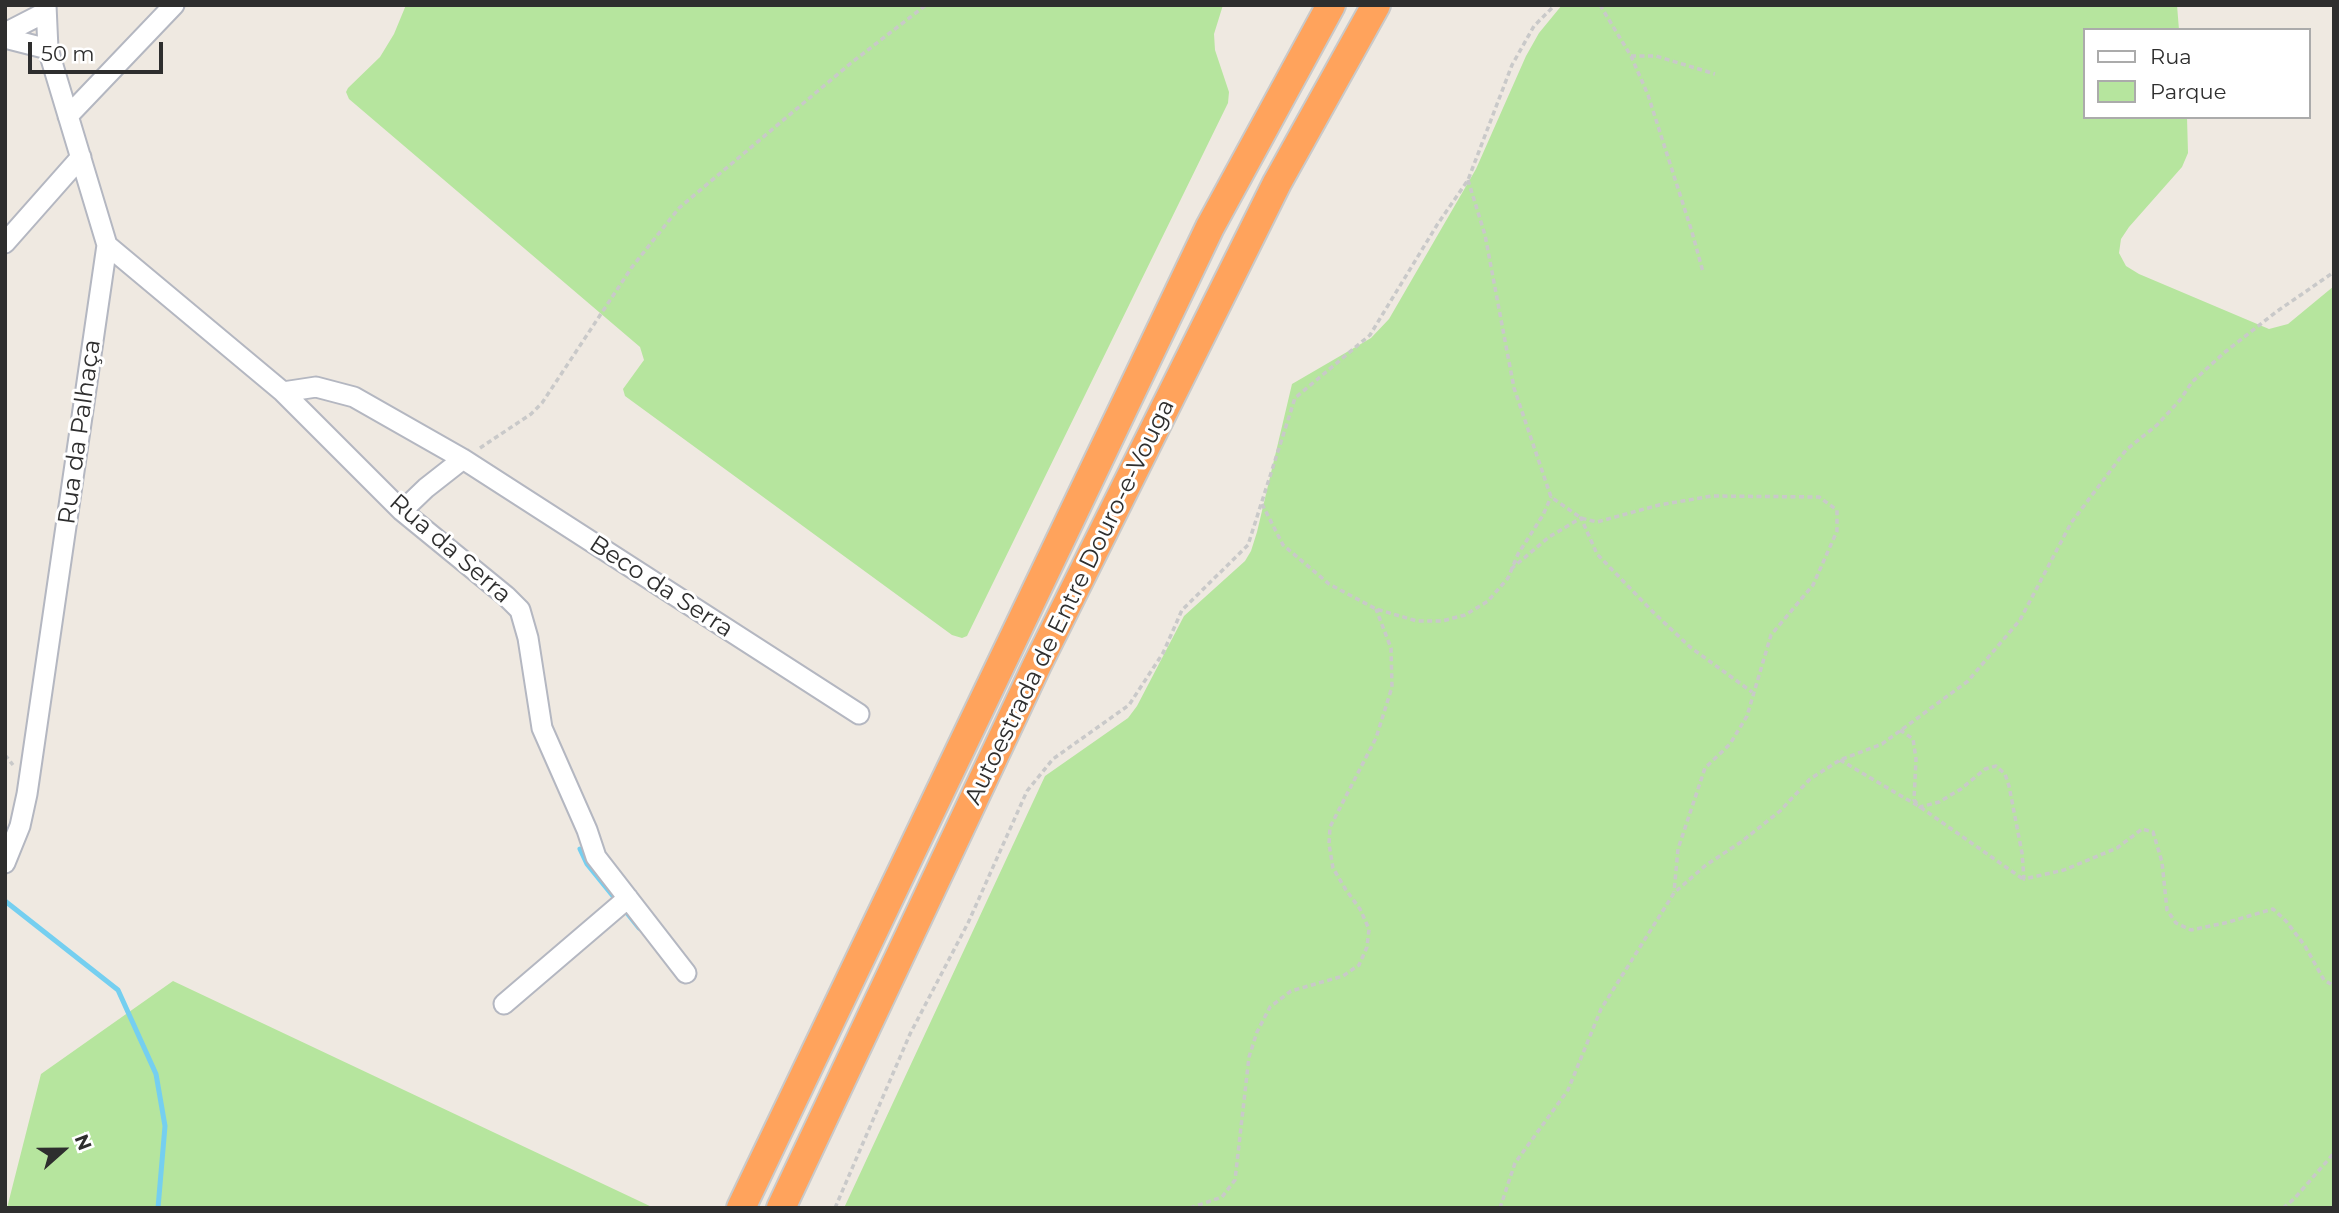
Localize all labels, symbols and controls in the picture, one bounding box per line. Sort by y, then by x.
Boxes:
scale bar [32,28,166,72]
legend [2084,28,2311,119]
text: 50 m [41,41,95,66]
text: Rua [2150,44,2192,69]
text: Parque [2150,79,2226,104]
street label: Rua da Palhaça [53,338,107,526]
street label: Autoestrada de Entre Douro-e-Vouga [959,394,1181,810]
street label: Rua da Serra [383,488,517,610]
street label: Beco da Serra [584,530,738,644]
north arrow [28,1115,98,1185]
text: N [70,1131,97,1154]

